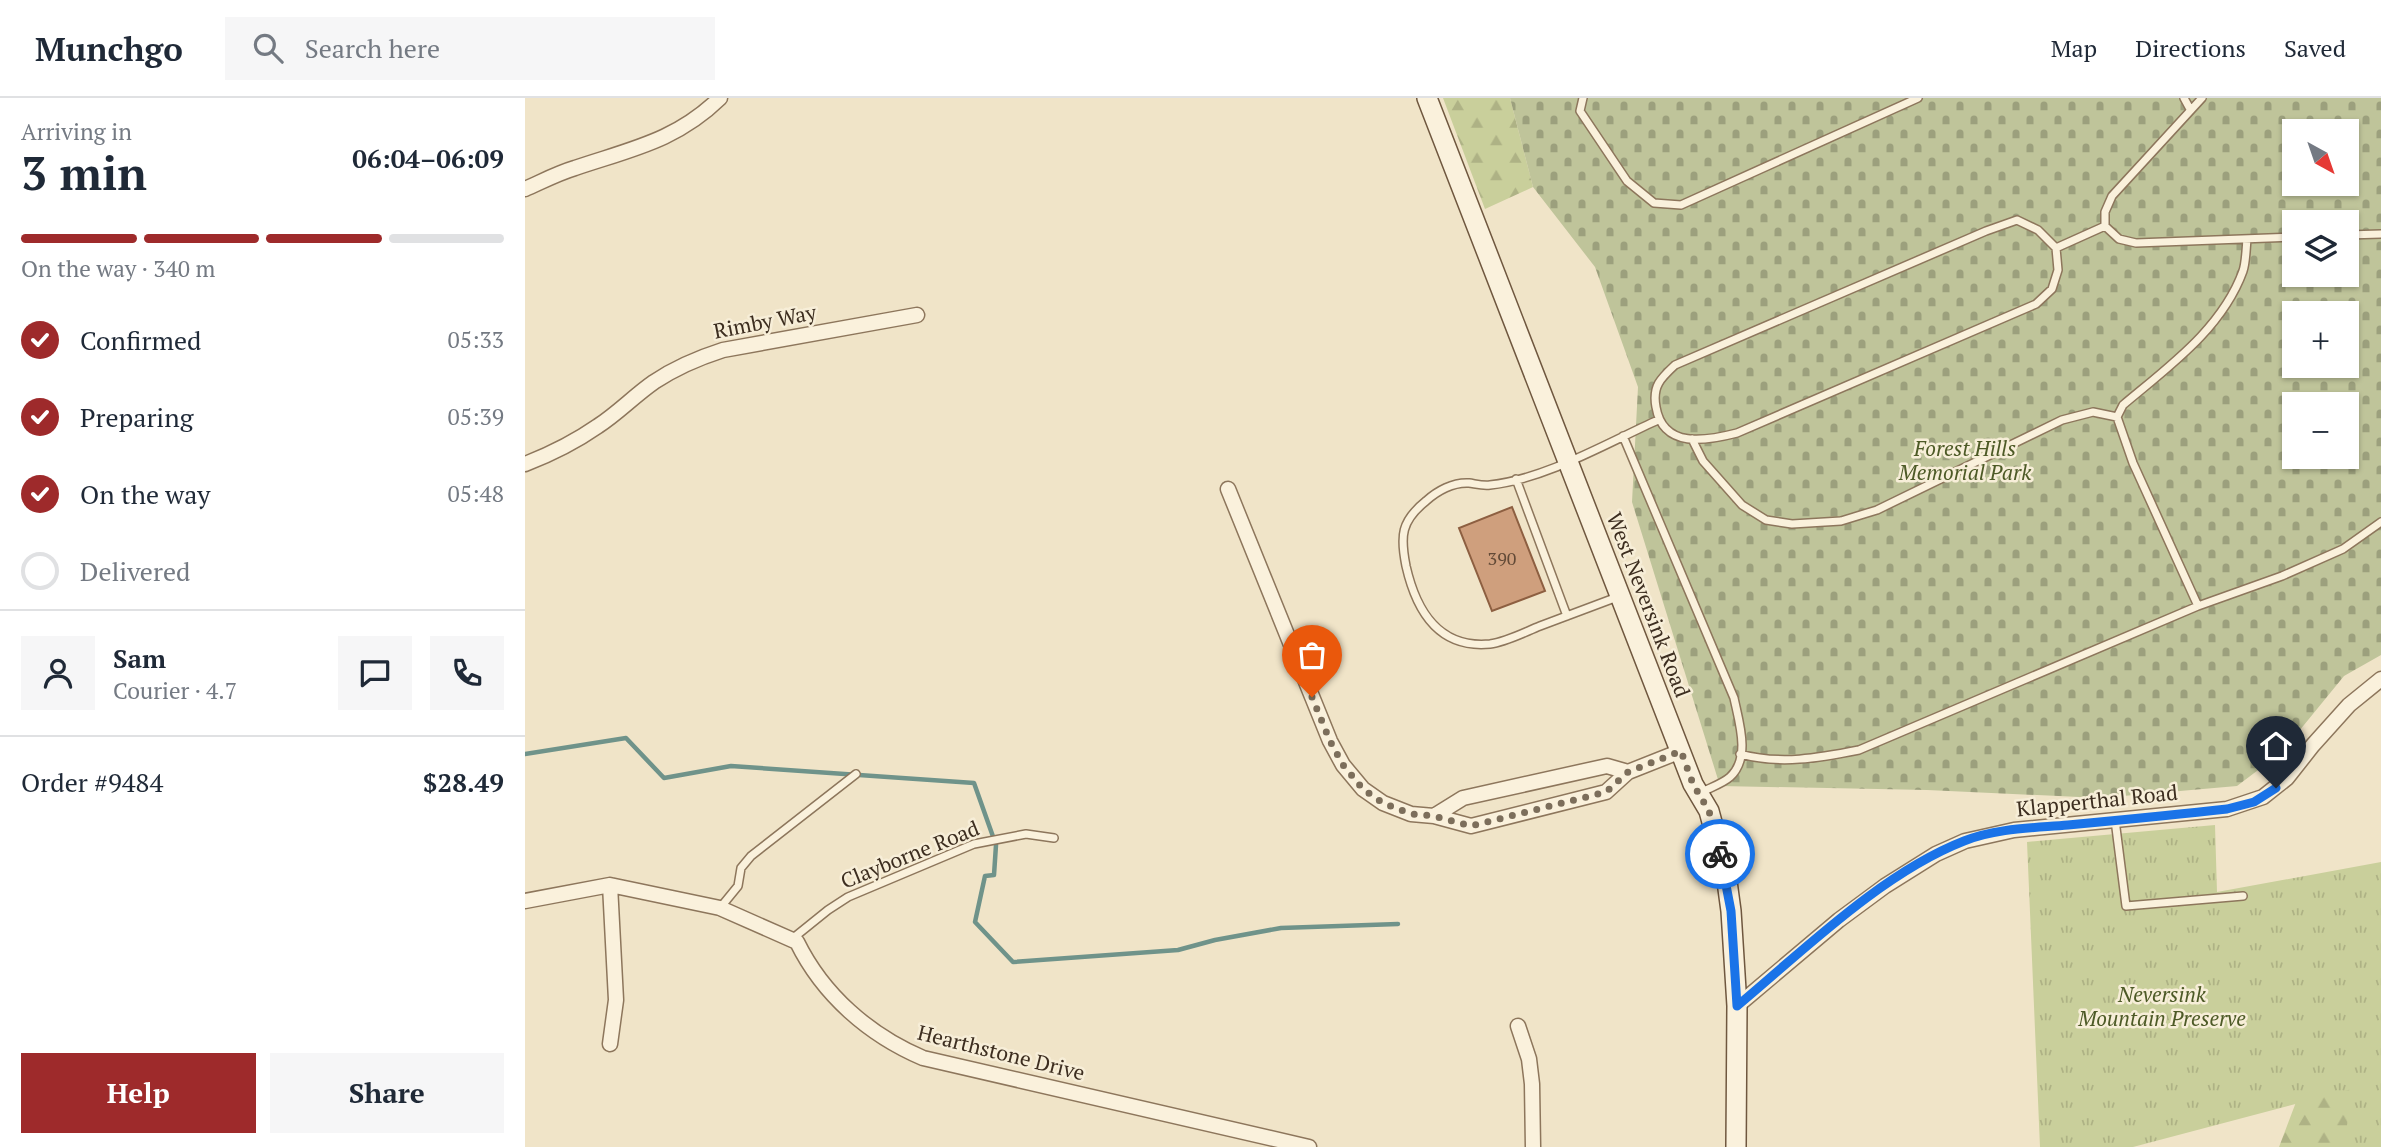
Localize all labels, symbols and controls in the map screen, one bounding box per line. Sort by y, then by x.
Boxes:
search box [225,17,715,80]
text: Munchgo [35,27,183,70]
icon: search [249,29,287,67]
text: Search here [305,31,440,65]
text: Map [2051,32,2097,64]
text: Directions [2135,32,2246,64]
text: Saved [2284,32,2346,64]
text: Arriving in [21,116,132,147]
north arrow [2282,119,2359,196]
map controls [2282,119,2359,469]
text: 06:04–06:09 [352,141,504,175]
text: 3 min [21,142,147,203]
button: layers [2282,210,2359,287]
text: On the way · 340 m [21,253,215,284]
street label: Rimby Way [711,297,819,345]
button: + [2282,301,2359,378]
icon: check [21,321,59,359]
text: Confirmed [80,323,201,357]
text: 05:33 [447,324,504,355]
button: − [2282,392,2359,469]
icon: check [21,398,59,436]
text: Preparing [80,400,193,434]
text: 05:39 [447,401,504,432]
park label: Forest Hills Memorial Park [1898,434,2032,486]
icon: check [21,475,59,513]
text: On the way [80,477,211,511]
text: 05:48 [447,478,504,509]
street label: West Neversink Road [1601,508,1697,701]
house number: 390 [1488,546,1516,570]
text: Delivered [80,554,190,588]
pin [1282,625,1342,697]
button: person [21,636,95,710]
button: chat [338,636,412,710]
button: phone [430,636,504,710]
icon: bag [1293,636,1331,674]
text: Sam [113,641,166,675]
text: Courier · 4.7 [113,675,237,706]
pin [2246,716,2306,788]
icon: home [2257,727,2295,765]
text: Order #9484 [21,765,163,799]
text: $28.49 [423,765,504,799]
street label: Klapperthal Road [2015,778,2179,822]
street label: Clayborne Road [836,813,983,895]
courier [1685,819,1755,889]
icon: bike [1701,835,1739,873]
park label: Neversink Mountain Preserve [2077,980,2246,1032]
street label: Hearthstone Drive [915,1018,1088,1086]
button: Help [21,1053,256,1133]
button: Share [270,1053,504,1133]

